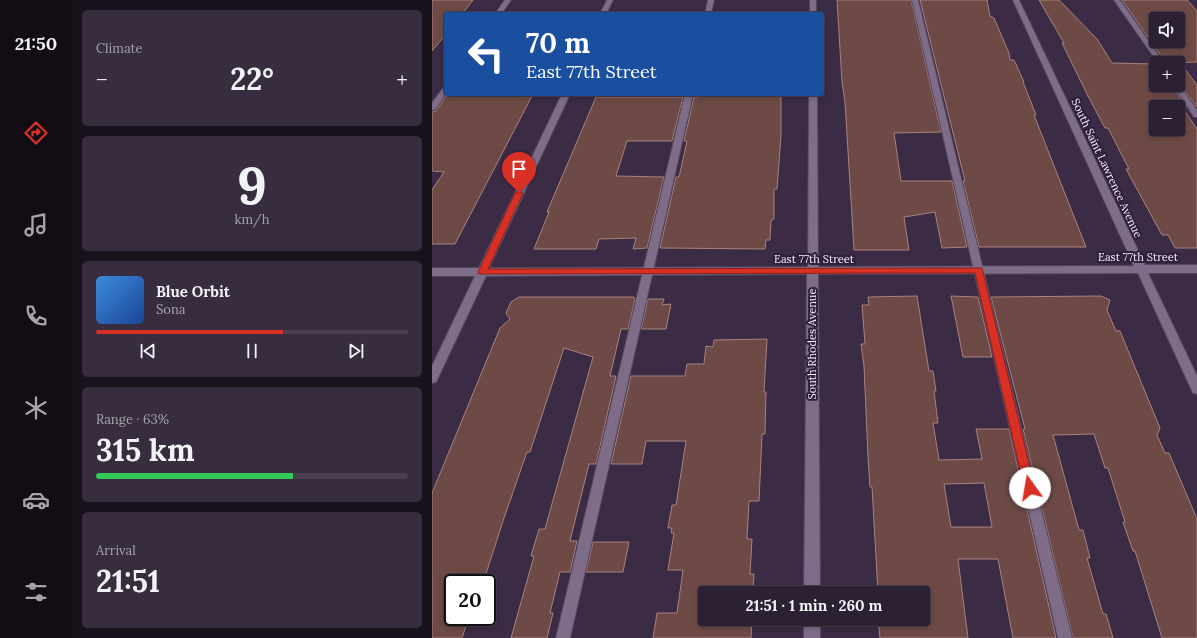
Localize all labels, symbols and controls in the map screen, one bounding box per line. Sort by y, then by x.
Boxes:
map controls [1149,12,1185,136]
button: sound [1149,12,1185,48]
text: 70 m [526,25,590,61]
icon: left [460,28,512,80]
text: 21:50 [15,32,57,55]
text: Climate [96,40,143,57]
button: + [1149,56,1185,92]
text: 22° [230,60,274,98]
text: East 77th Street [526,60,657,83]
text: − [96,65,108,93]
text: + [396,65,408,93]
street label: South Saint Lawrence Avenue [1069,96,1145,240]
button: − [1149,100,1185,136]
icon: directions [22,119,50,147]
text: 9 [237,152,267,218]
pin [502,152,536,193]
icon: arrive [508,158,530,180]
icon: music [22,211,50,239]
text: km/h [234,211,270,228]
street label: East 77th Street [1098,250,1179,264]
street label: East 77th Street [774,252,855,266]
text: Blue Orbit [156,282,230,301]
street label: South Rhodes Avenue [805,289,819,399]
text: Sona [156,301,186,318]
icon: phone [22,302,50,330]
icon: previous [137,340,159,362]
icon: pause [241,340,263,362]
icon: next [345,340,367,362]
icon: climate [22,394,50,422]
text: Range · 63% [96,411,169,428]
text: 315 km [96,431,195,469]
position arrow [1009,467,1051,509]
icon: car [22,486,50,514]
text: Arrival [96,542,136,559]
text: 21:51 [96,562,160,600]
speed limit sign: 20 [444,574,496,626]
icon: filters [22,578,50,606]
text: 21:51 · 1 min · 260 m [746,596,882,615]

